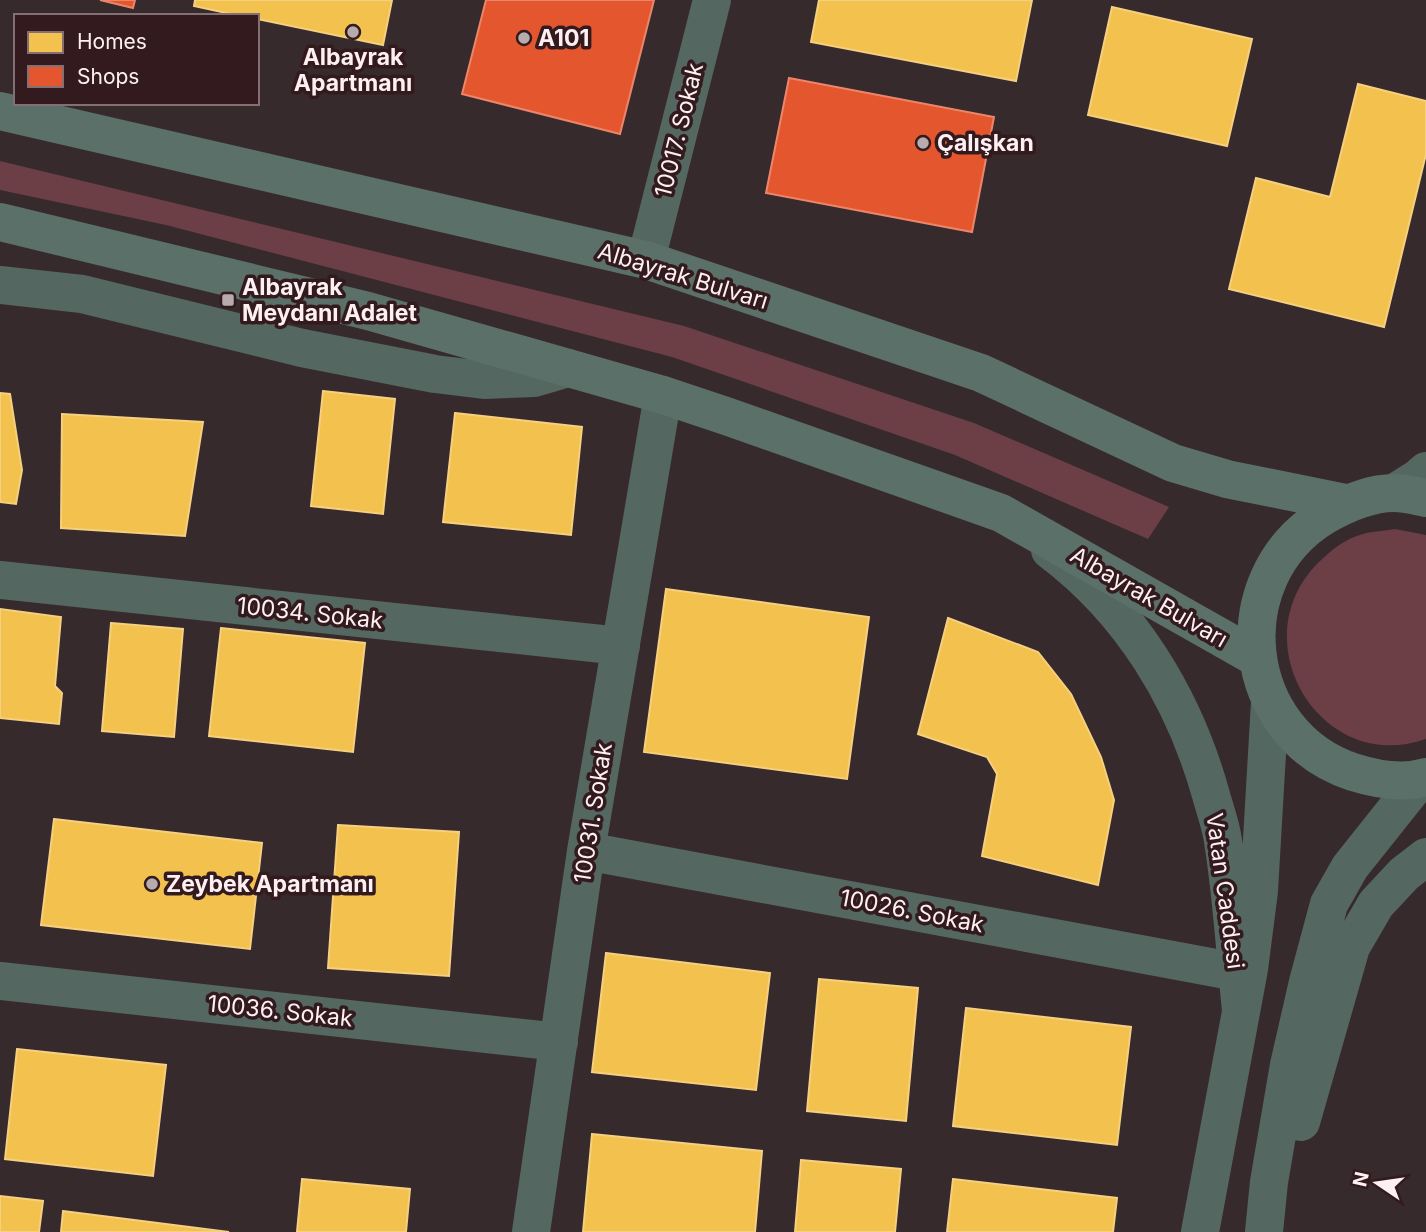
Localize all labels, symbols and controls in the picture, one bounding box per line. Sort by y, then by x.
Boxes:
legend [14,14,259,105]
marker: Albayrak Apartmanı [345,24,361,40]
place label: A101 [538,24,589,52]
text: Homes [77,29,147,54]
marker: A101 [516,30,532,46]
place label: Albayrak Apartmanı [294,43,412,97]
street label: 10017. Sokak [649,59,709,200]
text: Shops [77,64,139,89]
place label: Çalışkan [937,129,1034,157]
marker: Çalışkan [915,135,931,151]
street label: Albayrak Bulvarı [594,237,772,315]
place label: Albayrak Meydanı Adalet [242,273,417,327]
marker: Albayrak Meydanı Adalet [220,292,236,308]
street label: Albayrak Bulvarı [1066,541,1232,653]
street label: 10034. Sokak [236,591,385,635]
street label: 10031. Sokak [568,740,618,885]
street label: Vatan Caddesi [1200,811,1250,971]
place label: Zeybek Apartmanı [166,870,374,898]
marker: Zeybek Apartmanı [144,876,160,892]
street label: 10026. Sokak [838,883,987,939]
street label: 10036. Sokak [206,989,354,1033]
north arrow [1342,1148,1412,1218]
text: N [1348,1170,1374,1189]

